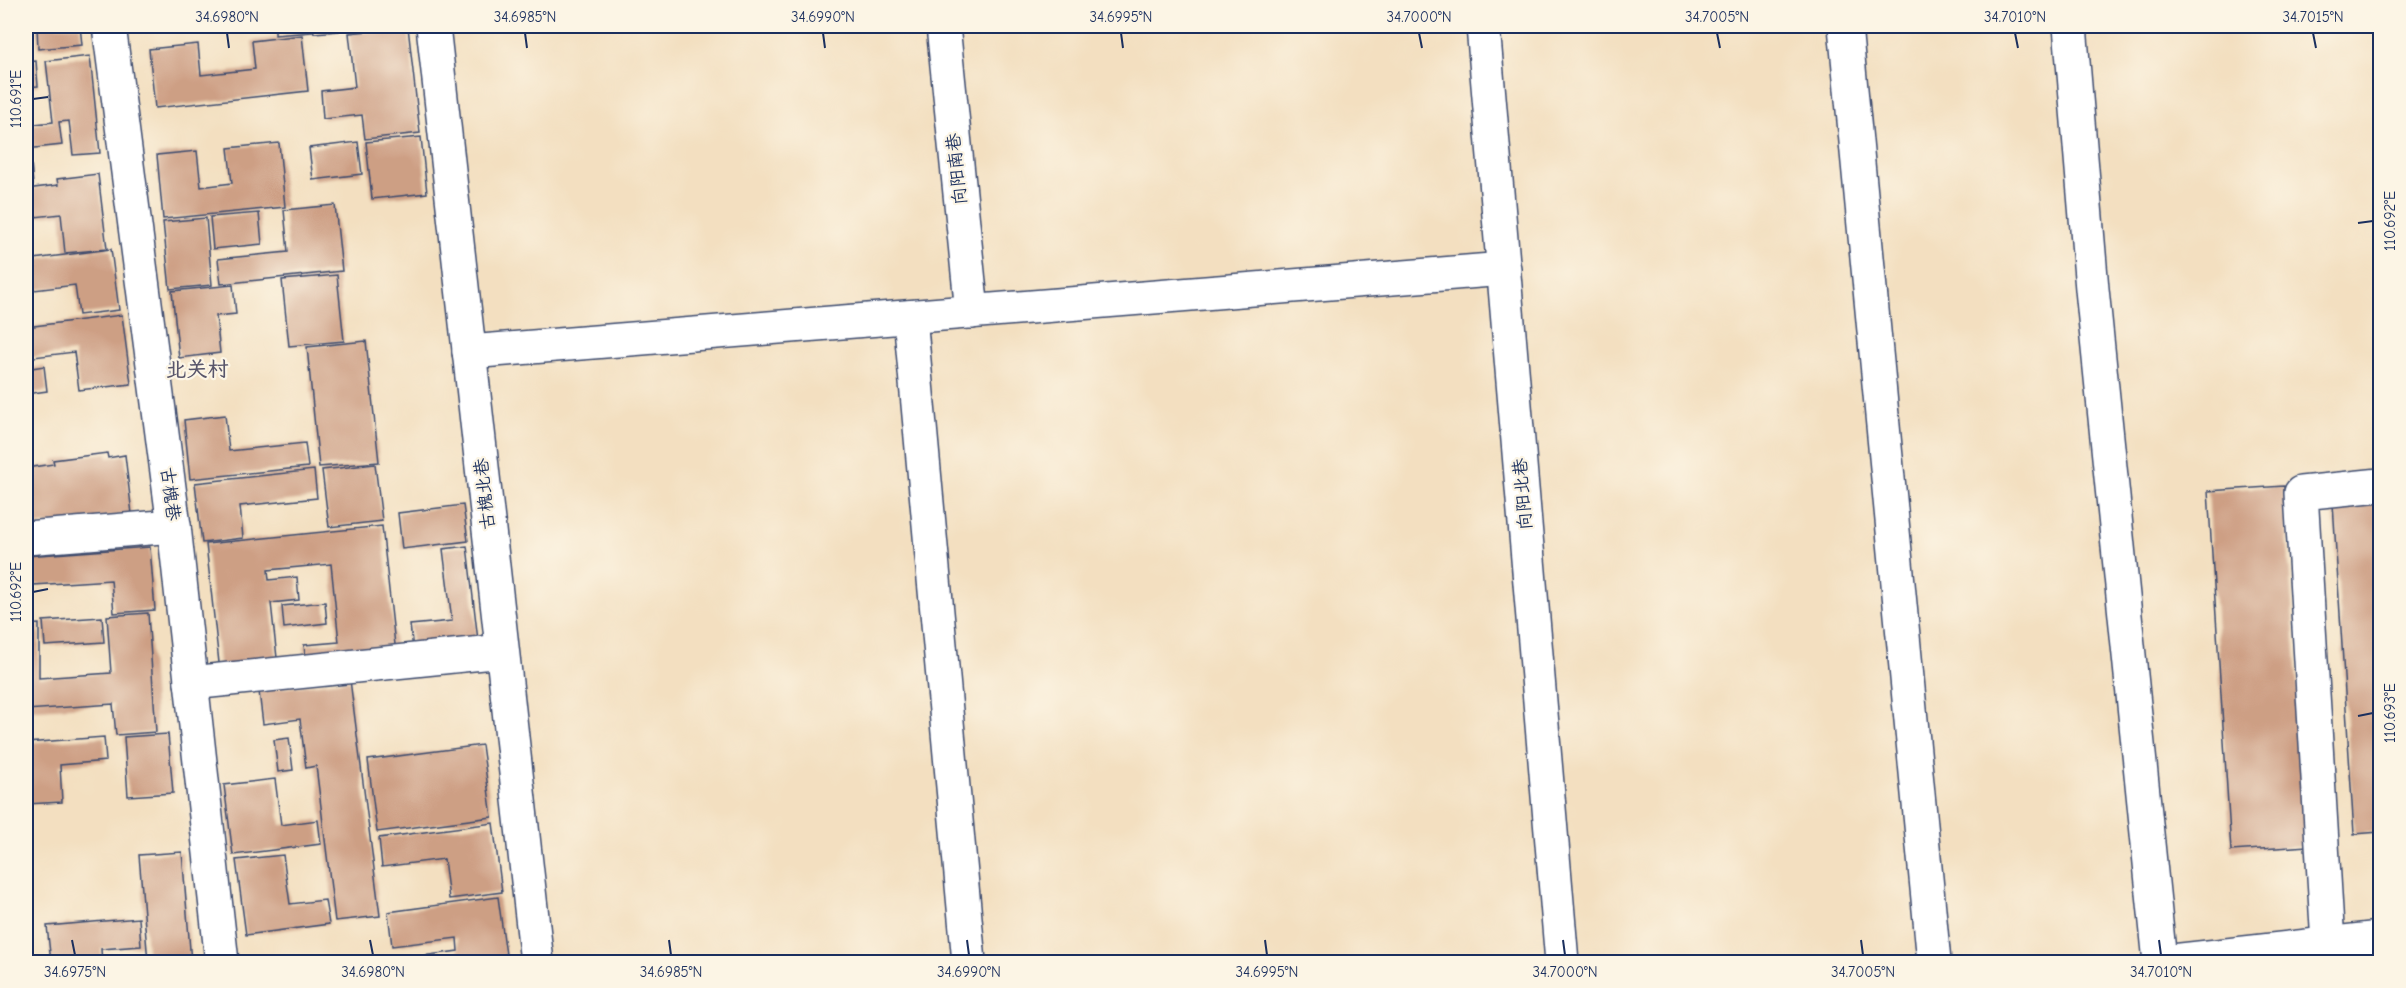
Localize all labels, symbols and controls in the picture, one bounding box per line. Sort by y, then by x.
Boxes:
text: 34.6980°N [195,8,259,26]
text: 34.6985°N [494,8,556,26]
text: 34.6990°N [791,8,855,26]
text: 34.6995°N [1090,8,1152,26]
text: 34.7000°N [1386,8,1452,26]
text: 34.7005°N [1685,8,1749,26]
text: 34.7010°N [1984,8,2046,26]
text: 34.7015°N [2282,8,2344,26]
text: 110.691°E [7,70,25,128]
street label: 向阳南巷 [943,132,971,206]
text: 110.692°E [2381,191,2399,251]
district label: 北关村 [166,357,229,381]
street label: 古槐北巷 [471,457,499,531]
street label: 向阳北巷 [1509,457,1537,531]
street label: 古槐巷 [156,466,184,522]
text: 110.692°E [7,562,25,622]
text: 110.693°E [2381,683,2399,743]
text: 34.6975°N [44,963,106,981]
text: 34.6980°N [341,963,405,981]
text: 34.6985°N [640,963,702,981]
text: 34.6990°N [937,963,1001,981]
text: 34.6995°N [1236,963,1298,981]
text: 34.7000°N [1532,963,1598,981]
text: 34.7005°N [1831,963,1895,981]
text: 34.7010°N [2130,963,2192,981]

